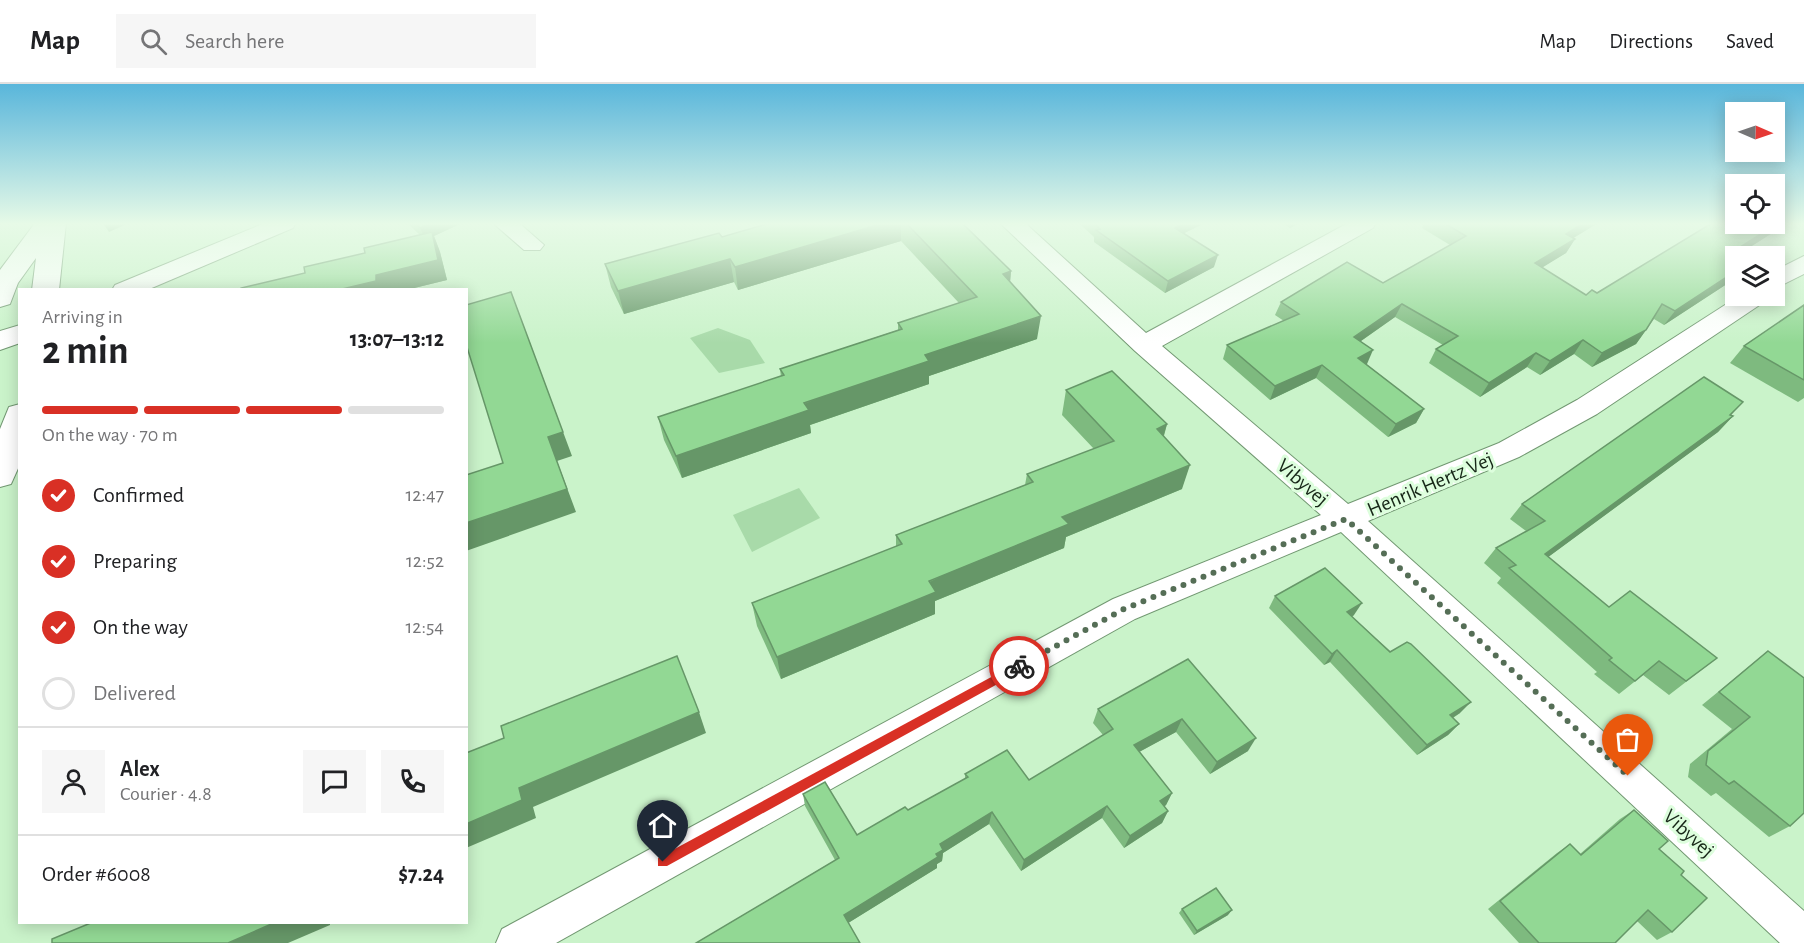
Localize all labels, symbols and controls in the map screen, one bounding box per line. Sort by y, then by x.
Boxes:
search box [116,14,536,68]
icon: search [137,25,170,58]
text: Map [30,27,80,55]
text: Search here [185,30,284,52]
text: Map [1540,31,1576,52]
text: Directions [1609,31,1693,52]
text: Saved [1726,31,1774,52]
north arrow [1725,102,1785,162]
map controls [1725,102,1785,306]
button: locate [1725,174,1785,234]
button: layers [1725,246,1785,306]
text: Arriving in [42,307,123,327]
text: 13:07–13:12 [350,328,444,350]
text: 2 min [42,332,129,371]
text: On the way · 70 m [42,425,178,445]
street label: Henrik Hertz Vej [1364,449,1496,520]
street label: Vibyvej [1273,455,1332,510]
icon: check [42,479,75,512]
text: Confirmed [93,484,184,506]
text: 12:47 [405,485,444,505]
icon: check [42,545,75,578]
text: Preparing [93,550,177,572]
text: 12:52 [406,551,444,571]
icon: check [42,611,75,644]
text: On the way [93,616,188,638]
text: 12:54 [405,617,444,637]
courier [989,636,1049,696]
icon: bike [1003,650,1036,683]
text: Delivered [93,682,176,704]
pin [1602,714,1653,776]
icon: bag [1611,723,1644,756]
button: person [42,750,105,813]
button: chat [303,750,366,813]
button: phone [381,750,444,813]
text: Alex [120,758,160,780]
text: Courier · 4.8 [120,784,212,804]
pin [637,800,688,862]
street label: Vibyvej [1659,805,1718,861]
icon: home [646,809,679,842]
text: Order #6008 [42,863,151,885]
text: $7.24 [398,863,444,885]

